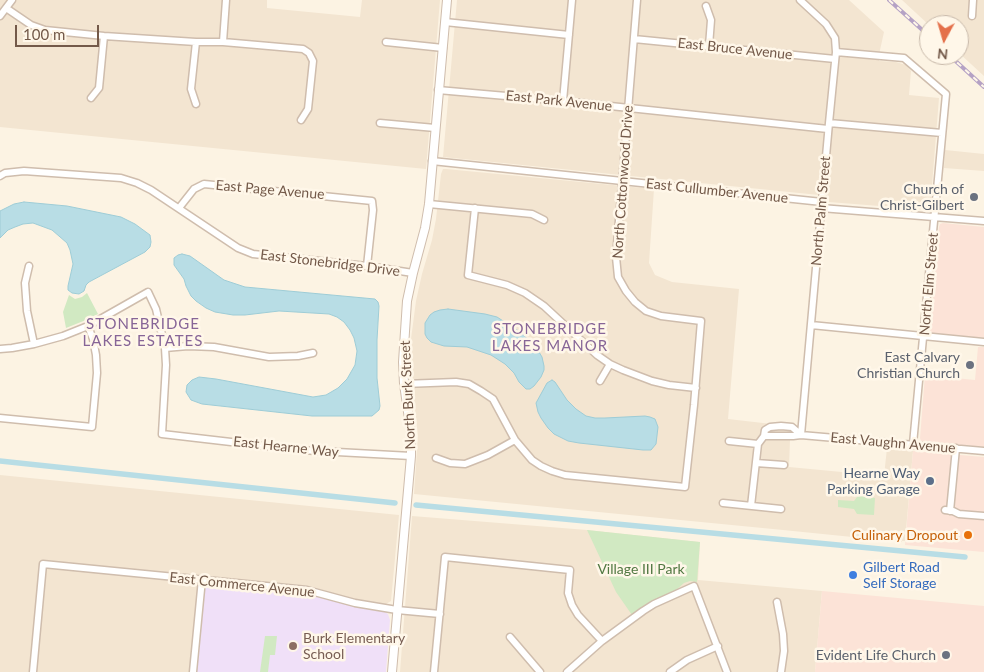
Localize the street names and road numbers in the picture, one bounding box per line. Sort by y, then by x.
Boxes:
street label: East Bruce Avenue [677,35,793,63]
street label: East Park Avenue [505,87,613,115]
street label: North Cottonwood Drive [609,105,637,259]
street label: North Palm Street [808,155,834,267]
street label: East Cullumber Avenue [645,175,789,207]
street label: East Page Avenue [215,177,325,203]
street label: North Elm Street [916,232,942,336]
street label: East Stonebridge Drive [259,246,401,280]
street label: North Burk Street [397,340,419,450]
street label: East Vaughn Avenue [830,429,956,457]
street label: East Hearne Way [232,433,340,461]
street label: East Commerce Avenue [169,569,315,601]

